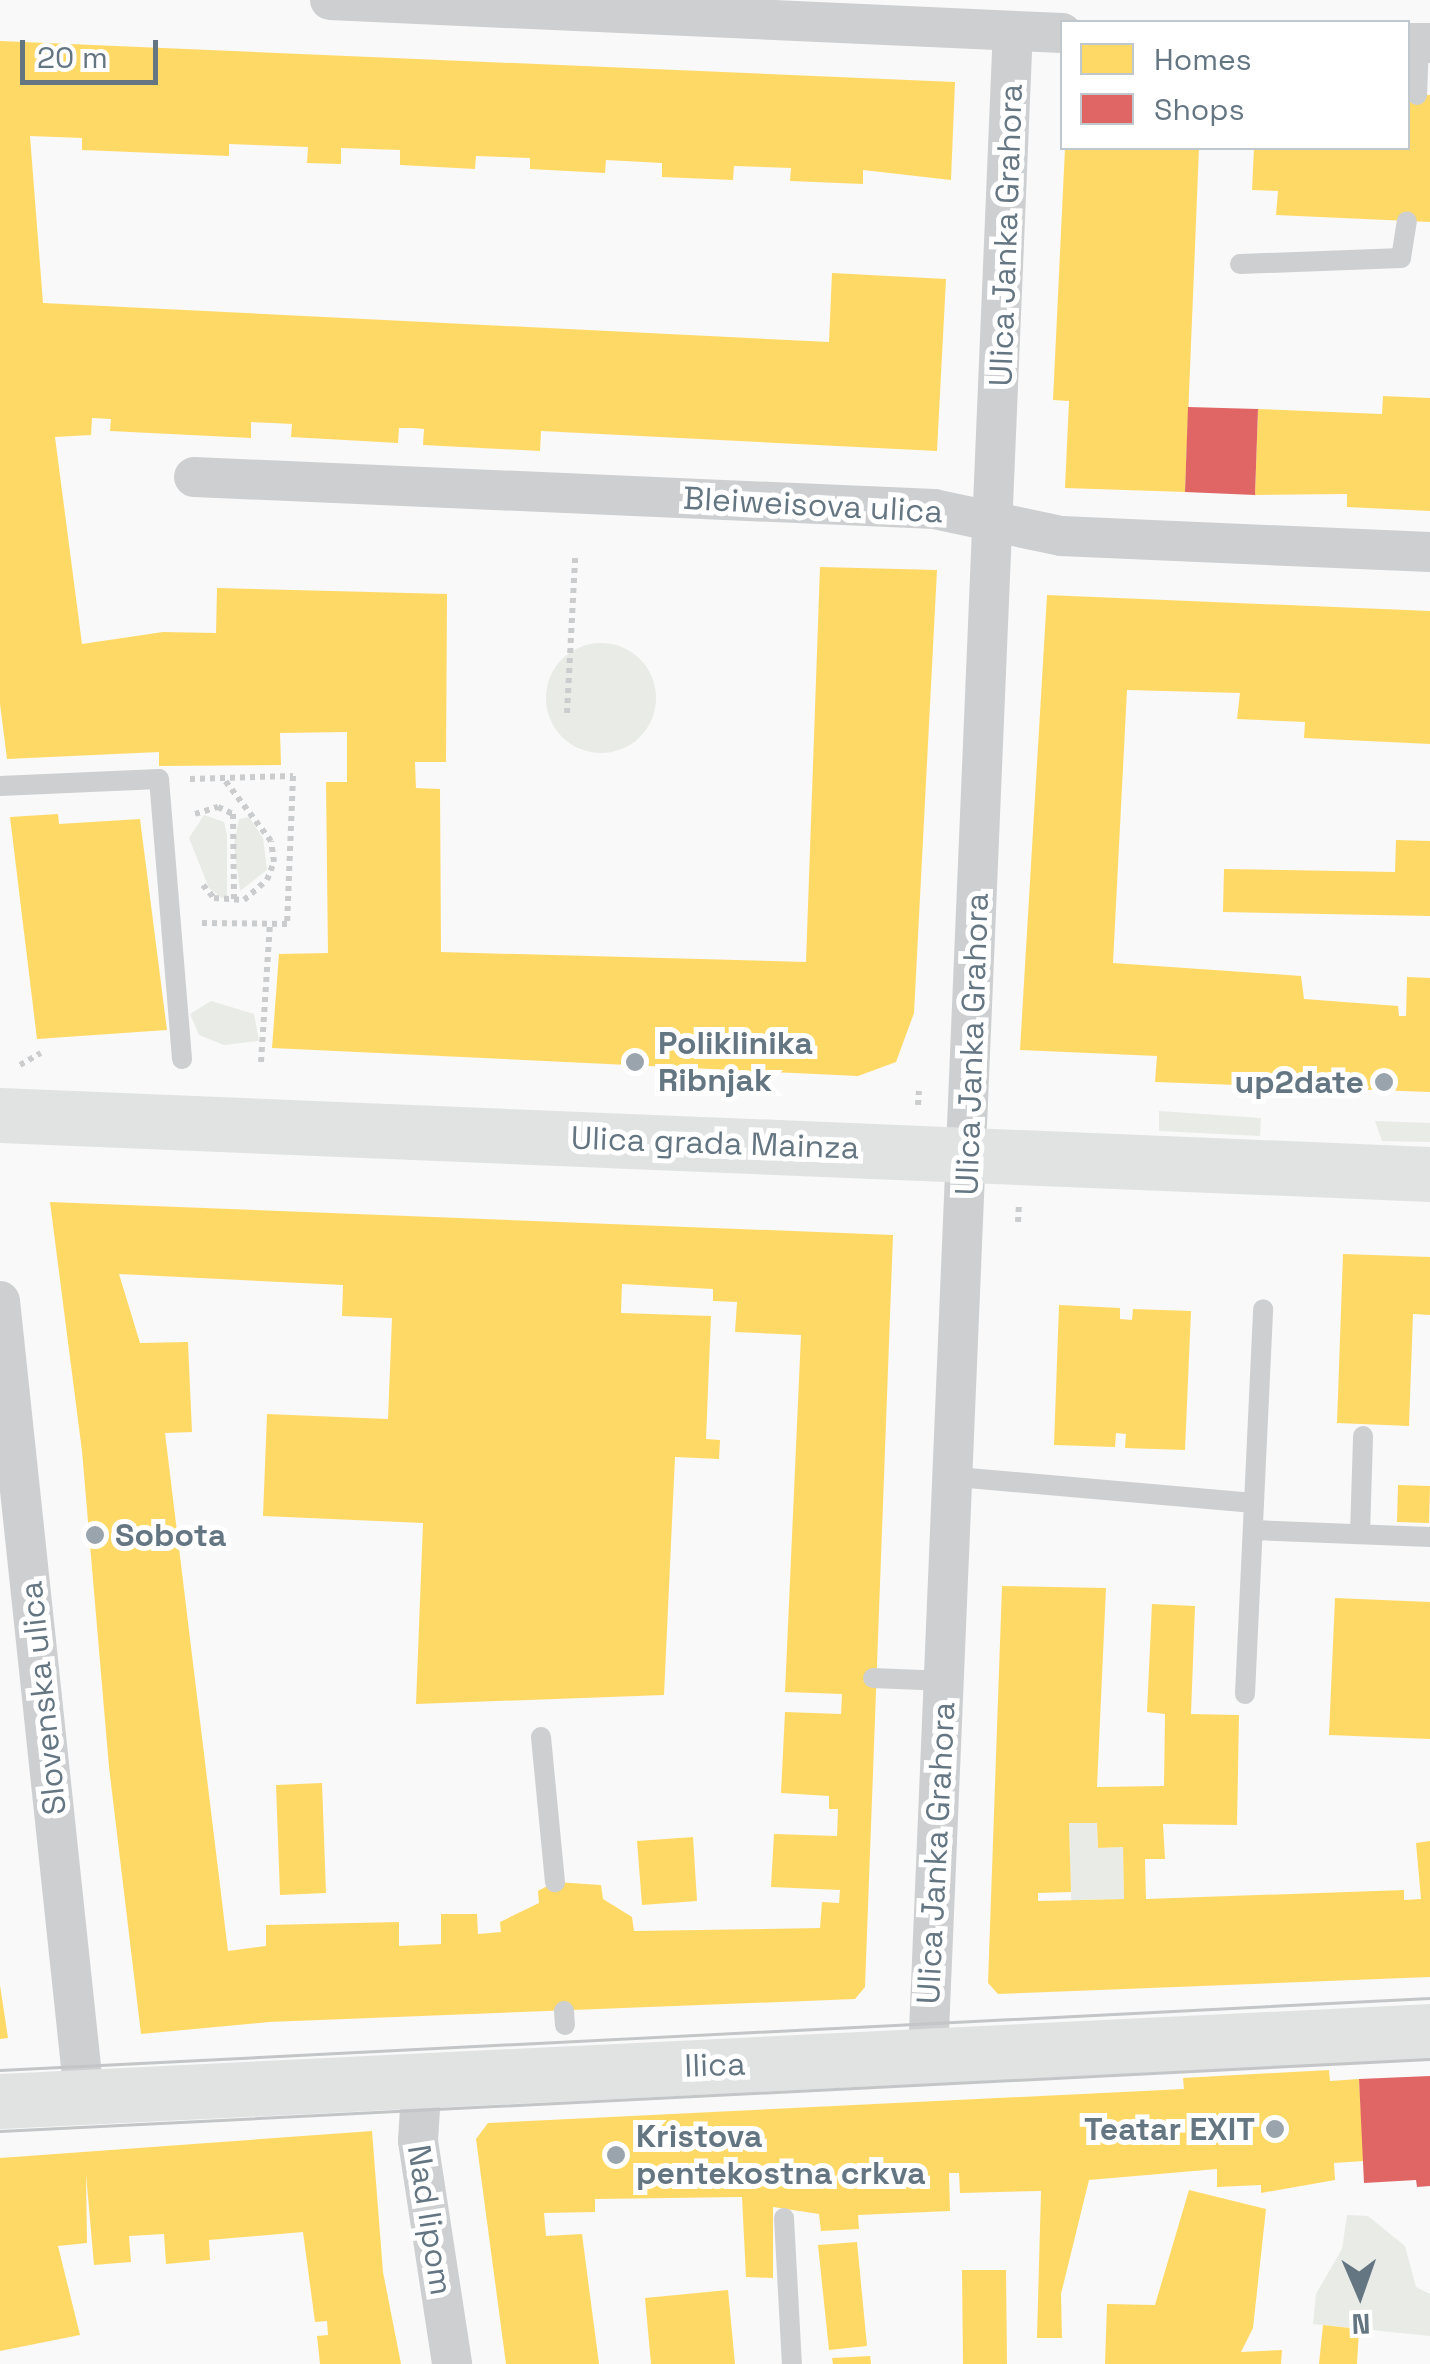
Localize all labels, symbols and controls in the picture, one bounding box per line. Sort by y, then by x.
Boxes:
scale bar [25,20,162,82]
legend [1060,20,1410,150]
text: 20 m [37,38,108,77]
text: Homes [1154,40,1252,79]
street label: Ulica Janka Grahora [982,83,1030,387]
text: Shops [1154,90,1244,129]
street label: Bleiweisova ulica [682,479,944,531]
street label: Ulica Janka Grahora [948,892,996,1196]
place label: Poliklinika Ribnjak [658,1025,813,1100]
marker: Poliklinika Ribnjak [622,1049,648,1075]
place label: up2date [1235,1063,1364,1101]
marker: up2date [1373,1071,1395,1093]
street label: Ulica grada Mainza [570,1119,860,1167]
place label: Sobota [115,1516,227,1554]
marker: Sobota [84,1524,106,1546]
street label: Slovenska ulica [12,1579,74,1817]
street label: Ulica Janka Grahora [909,1701,963,2005]
street label: Ilica [684,2045,746,2085]
place label: Teatar EXIT [1084,2110,1255,2148]
place label: Kristova pentekostna crkva [636,2118,926,2193]
marker: Teatar EXIT [1264,2118,1286,2140]
street label: Nad lipom [399,2142,461,2298]
marker: Kristova pentekostna crkva [605,2144,627,2166]
north arrow [1310,2244,1410,2344]
text: N [1351,2306,1371,2342]

